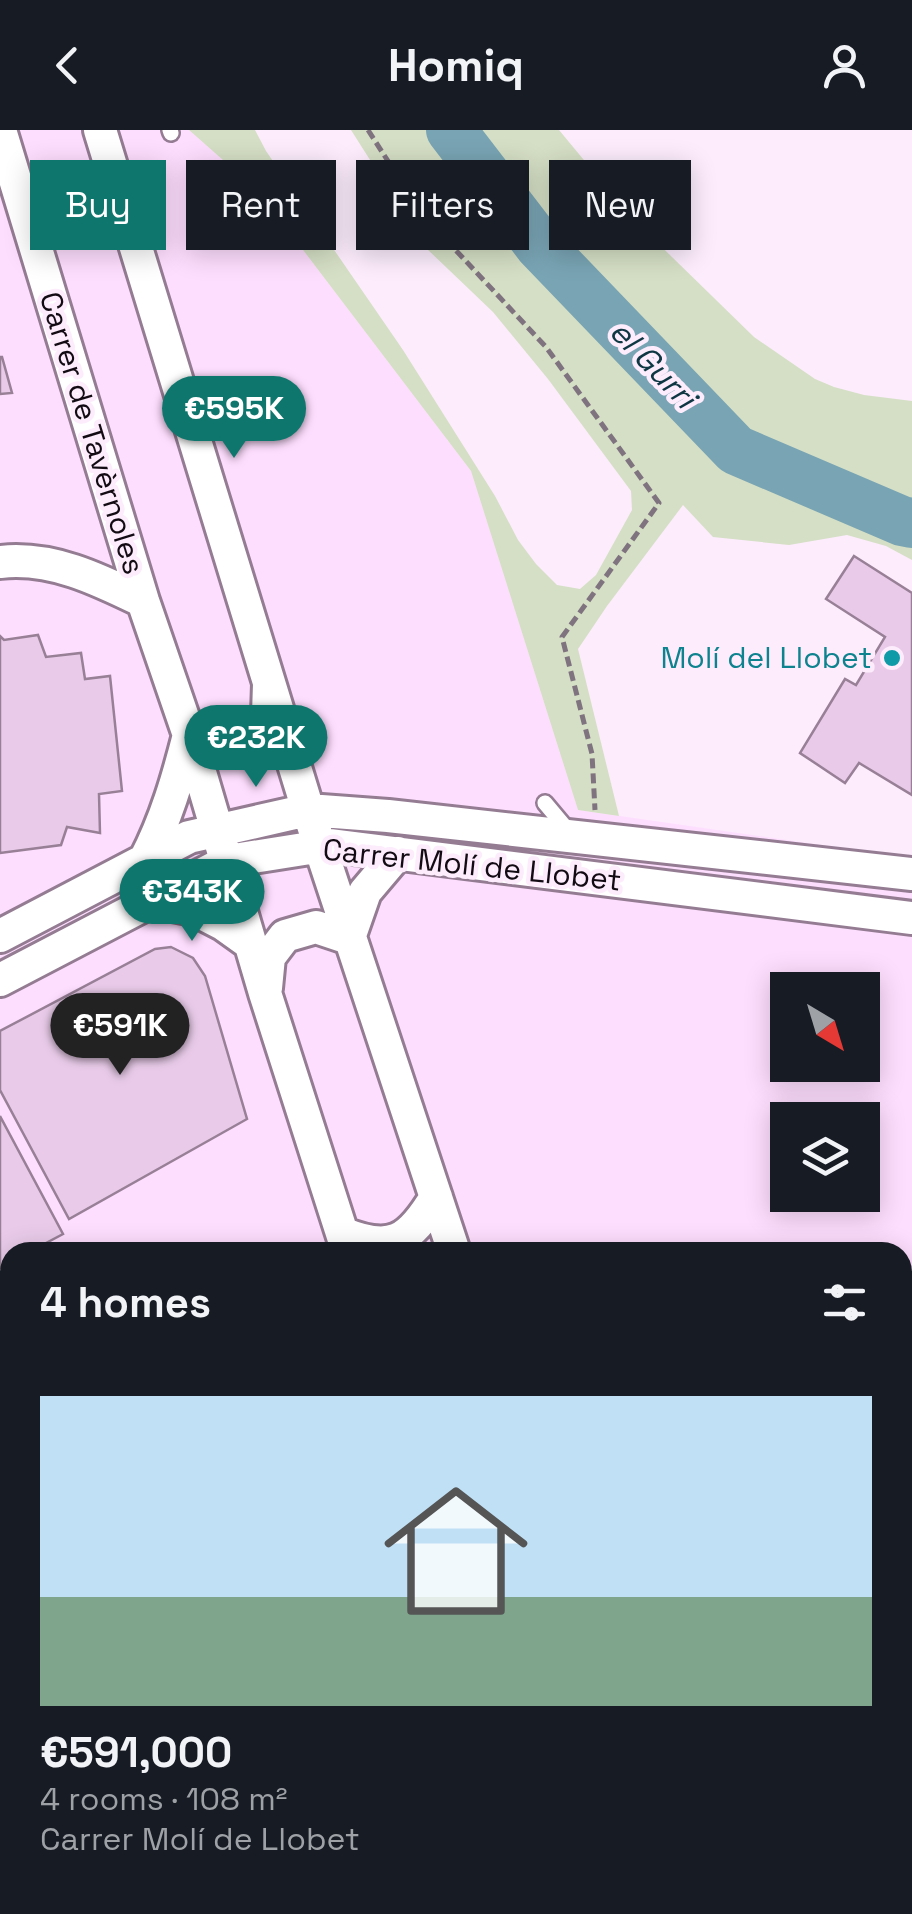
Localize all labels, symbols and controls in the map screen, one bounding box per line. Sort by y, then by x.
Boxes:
text: Homiq [388,37,524,94]
icon: back [40,38,95,93]
icon: person [817,38,872,93]
chip: Buy [30,160,166,250]
chip: Rent [186,160,336,250]
chip: Filters [356,160,529,250]
chip: New [549,160,691,250]
street label: Carrer de Tavèrnoles [31,287,154,579]
water label: el Gurri [601,311,708,420]
pin: €595K [164,376,304,461]
text: €595K [184,388,284,428]
place label: Molí del Llobet [660,638,872,677]
marker: Molí del Llobet [881,647,903,669]
pin: €232K [186,705,326,790]
text: €232K [206,717,306,757]
street label: Carrer Molí de Llobet [321,829,623,900]
pin: €343K [122,859,262,944]
text: €343K [142,871,243,911]
north arrow [770,972,880,1082]
map controls [770,972,880,1212]
pin: €591K [50,993,190,1078]
text: €591K [72,1005,168,1045]
button: layers [770,1102,880,1212]
icon: filters [817,1275,872,1330]
text: 4 homes [40,1276,211,1329]
icon: home [366,1461,546,1641]
text: €591,000 [40,1726,232,1779]
text: 4 rooms · 108 m² [40,1779,287,1819]
text: Carrer Molí de Llobet [40,1819,360,1859]

